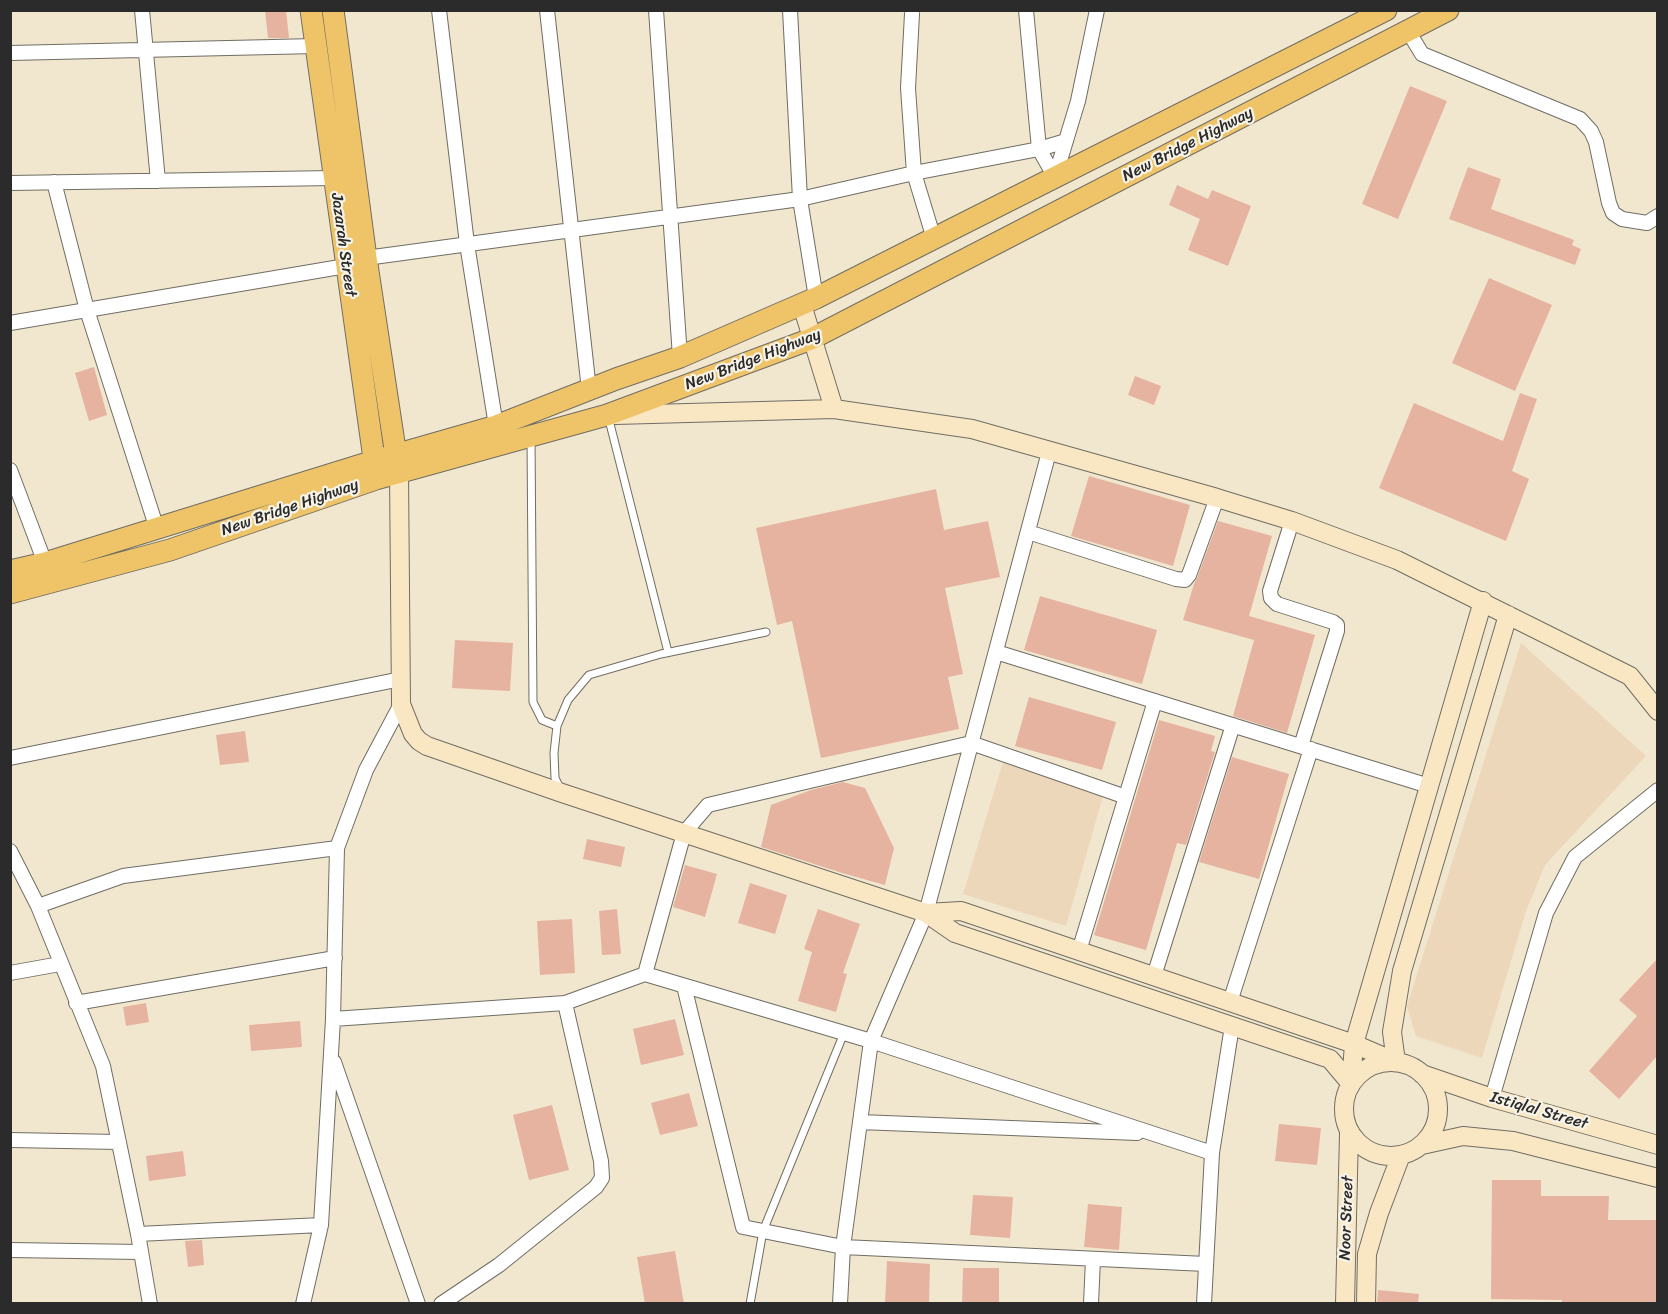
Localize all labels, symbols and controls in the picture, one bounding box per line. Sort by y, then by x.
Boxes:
street label: New Bridge Highway [1119,104,1257,186]
street label: Jazarah Street [326,192,360,298]
street label: New Bridge Highway [682,325,824,395]
street label: New Bridge Highway [219,475,361,541]
street label: Istiqlal Street [1488,1088,1590,1134]
street label: Noor Street [1336,1175,1358,1261]

